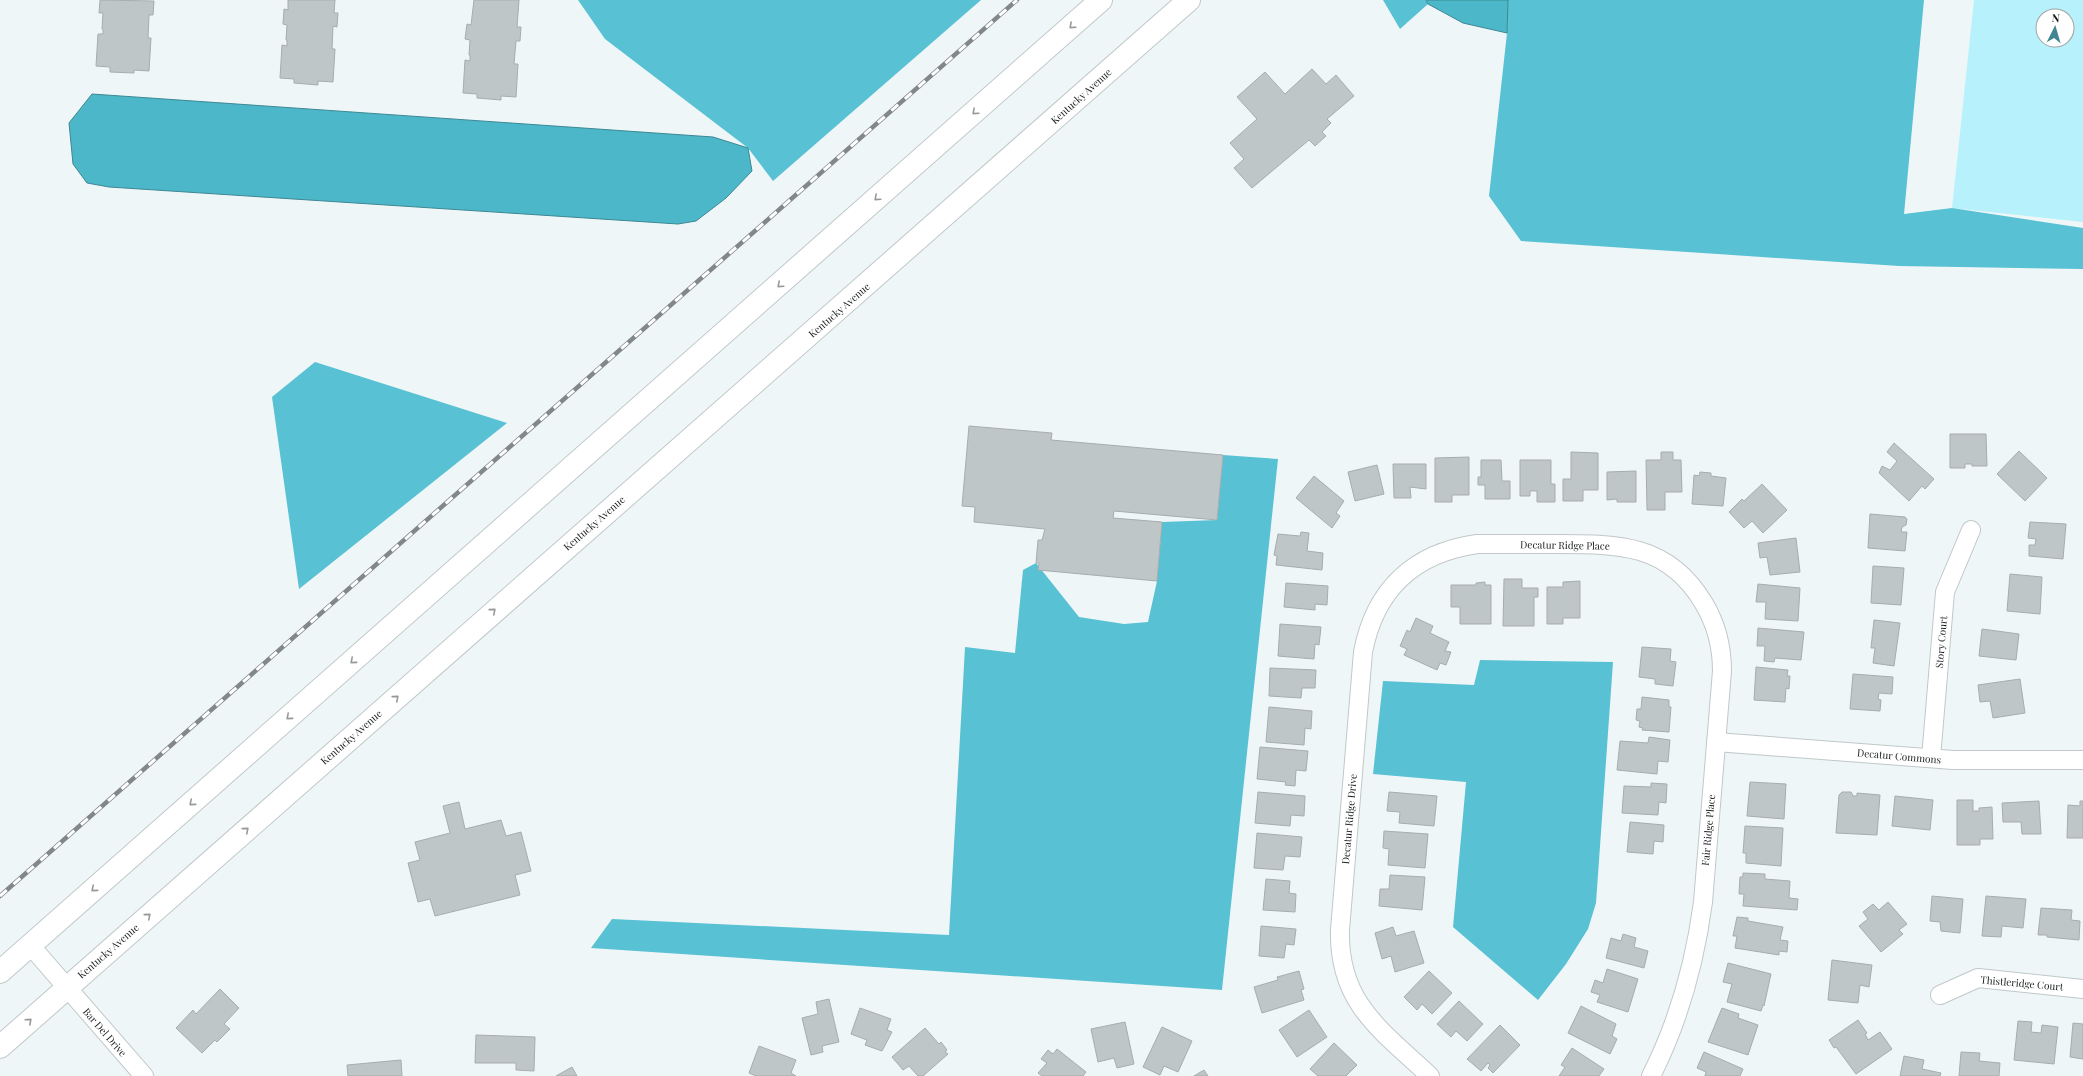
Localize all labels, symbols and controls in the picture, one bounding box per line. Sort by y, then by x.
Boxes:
north arrow [2035,8,2075,48]
text: N [2051,10,2061,25]
one-way arrow [1069,21,1077,29]
street label: Kentucky Avenue [1048,65,1114,127]
one-way arrow [972,107,979,114]
one-way arrow [875,194,882,201]
street label: Kentucky Avenue [805,279,873,341]
one-way arrow [777,280,785,287]
street label: Kentucky Avenue [560,492,628,554]
street label: Decatur Ridge Place [1520,537,1610,553]
one-way arrow [489,609,496,616]
street label: Story Court [1932,615,1950,669]
one-way arrow [350,656,358,663]
one-way arrow [391,695,399,702]
street label: Kentucky Avenue [317,706,385,768]
one-way arrow [287,712,294,719]
street label: Decatur Commons [1856,745,1942,767]
street label: Decatur Ridge Drive [1338,773,1360,865]
street label: Fair Ridge Place [1698,794,1718,866]
one-way arrow [189,798,197,805]
one-way arrow [241,827,249,834]
one-way arrow [92,884,99,891]
one-way arrow [144,913,151,920]
street label: Kentucky Avenue [74,920,142,982]
street label: Thistleridge Court [1980,972,2064,994]
street label: Bar Del Drive [80,1005,130,1059]
one-way arrow [24,1018,32,1025]

